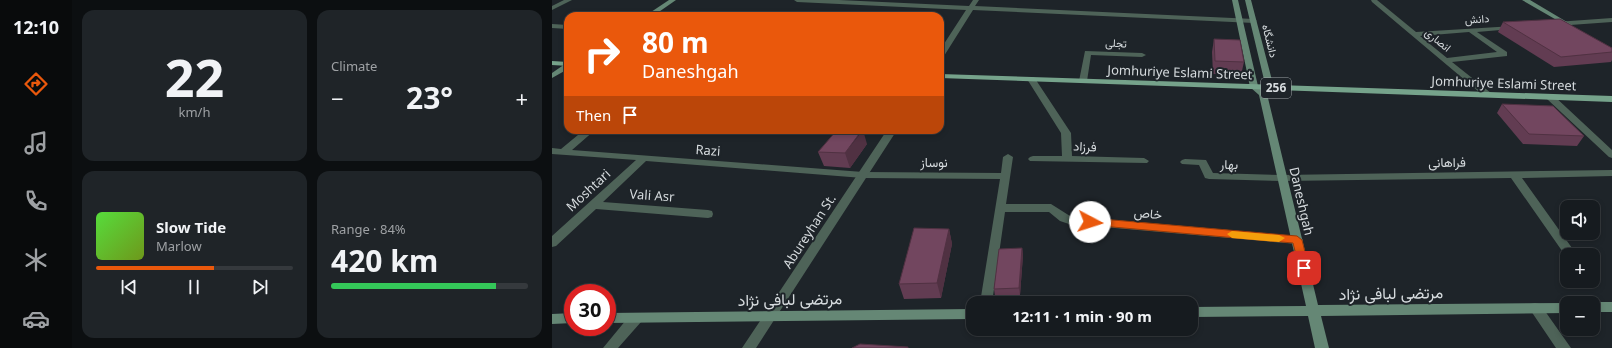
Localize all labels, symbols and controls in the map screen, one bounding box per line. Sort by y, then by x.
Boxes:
street label: دانش [1464,10,1490,27]
text: 12:10 [13,15,59,39]
text: 80 m [642,23,709,61]
street label: دانشگاه [1259,23,1282,59]
street label: انصاری [1422,24,1455,55]
icon: right [576,28,628,80]
street label: تجلی [1105,34,1128,51]
text: 22 [165,41,224,112]
text: Climate [331,57,377,75]
text: Daneshgah [642,59,739,83]
street label: Jomhuriye Eslami Street [1105,60,1253,84]
icon: directions [22,70,50,98]
street label: Jomhuriye Eslami Street [1429,71,1577,95]
text: 23° [406,77,453,118]
road number: 256 [1261,78,1291,98]
text: − [331,83,344,113]
text: + [515,83,528,113]
text: km/h [179,103,210,121]
icon: arrive [619,104,641,126]
text: Then [576,105,611,125]
icon: music [22,129,50,157]
street label: فرزاد [1073,136,1097,156]
street label: Razi [695,140,721,160]
street label: نوساز [919,153,948,171]
street label: فراهانی [1428,153,1466,171]
street label: بهار [1219,155,1238,173]
street label: Moshtari [562,165,614,215]
street label: Daneshgah [1285,165,1319,237]
street label: Vali Asr [629,184,676,206]
icon: phone [22,187,50,215]
street label: Abureyhan St. [778,190,840,272]
map controls [1560,200,1600,336]
button: sound [1560,200,1600,240]
position arrow [1069,201,1111,243]
street label: خاص [1133,203,1163,223]
text: Slow Tide [156,217,226,237]
text: Range · 84% [331,220,406,238]
text: Marlow [156,237,202,255]
text: 420 km [331,240,438,281]
icon: climate [22,246,50,274]
button: + [1560,248,1600,288]
pin [1287,251,1321,285]
icon: arrive [1293,257,1315,279]
icon: previous [118,276,140,298]
icon: pause [183,276,205,298]
icon: next [249,276,271,298]
street label: مرتضی لبافی نژاد [1339,281,1443,305]
speed limit sign: 30 [564,284,616,336]
street label: مرتضی لبافی نژاد [738,287,842,311]
button: − [1560,296,1600,336]
icon: car [22,305,50,333]
text: 12:11 · 1 min · 90 m [1012,306,1152,326]

